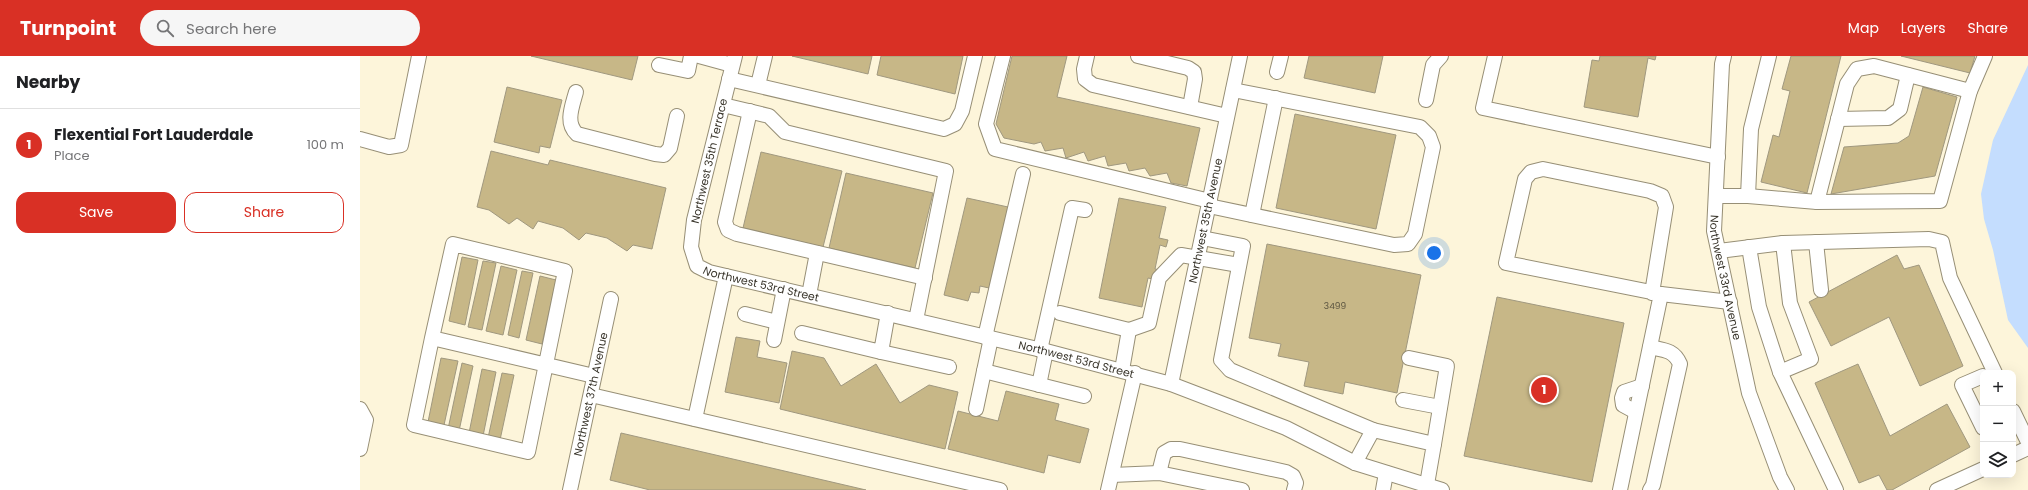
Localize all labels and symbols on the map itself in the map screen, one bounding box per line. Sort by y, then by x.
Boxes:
street label: Northwest 35th Terrace [687,97,731,225]
street label: Northwest 35th Avenue [1184,156,1226,284]
street label: Northwest 33rd Avenue [1706,215,1745,342]
your location [1424,243,1444,263]
street label: Northwest 53rd Street [700,262,821,306]
house number: 3499 [1324,300,1346,312]
street label: Northwest 37th Avenue [569,331,612,458]
street label: Northwest 53rd Street [1017,337,1136,382]
pin: 1 [1531,375,1557,405]

